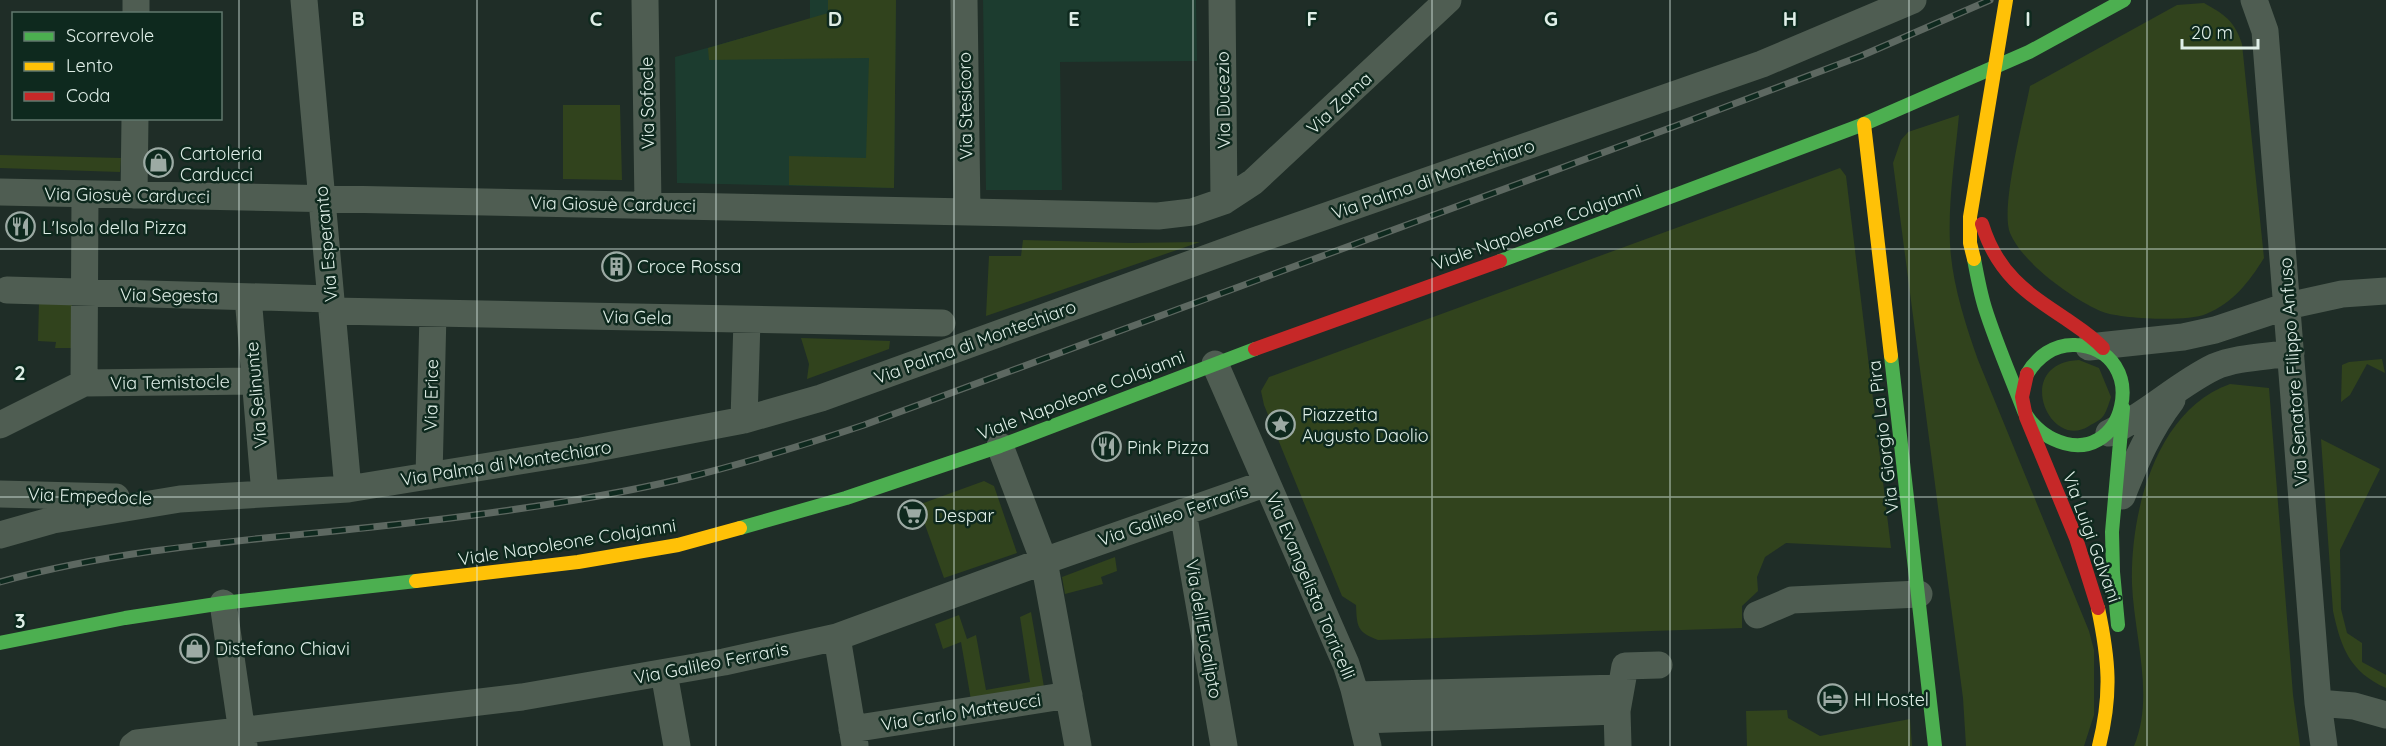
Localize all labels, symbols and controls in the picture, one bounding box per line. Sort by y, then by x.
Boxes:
text: B [351,6,365,31]
text: C [590,6,603,31]
text: D [828,6,842,31]
text: E [1068,6,1080,31]
text: F [1306,6,1318,31]
text: G [1544,6,1558,31]
text: H [1783,6,1797,31]
text: I [2025,6,2031,31]
legend [12,12,222,120]
scale bar [2182,12,2258,50]
text: 20 m [2191,21,2233,44]
text: Scorrevole [66,24,154,47]
street label: Via Ducezio [1211,51,1235,149]
street label: Via Stesicoro [953,52,977,160]
text: Lento [66,54,113,77]
street label: Via Sofocle [635,56,659,150]
street label: Via Zama [1301,67,1377,139]
text: Coda [66,84,110,107]
street label: Via Palma di Montechiaro [1328,133,1538,225]
place label: Cartoleria Carducci [180,142,262,186]
shop icon: Cartoleria Carducci [143,147,175,179]
street label: Viale Napoleone Colajanni [1430,179,1644,275]
street label: Via Giosuè Carducci [44,182,210,208]
street label: Via Esperanto [309,185,343,303]
street label: Via Giosuè Carducci [530,191,696,217]
restaurant icon: L'Isola della Pizza [5,211,37,243]
place label: L'Isola della Pizza [42,216,187,239]
building icon: Croce Rossa [600,250,632,282]
place label: Croce Rossa [637,255,741,278]
street label: Via Senatore Filippo Anfuso [2274,257,2312,487]
street label: Via Segesta [120,283,218,307]
street label: Via Palma di Montechiaro [871,295,1079,389]
street label: Via Gela [602,305,672,329]
street label: Via Selinunte [240,341,272,449]
street label: Viale Napoleone Colajanni [974,345,1188,445]
street label: Via Erice [419,359,443,431]
street label: Via Giorgio La Pira [1862,359,1904,515]
text: 2 [14,360,26,385]
street label: Via Temistocle [110,369,230,395]
place label: Piazzetta Augusto Daolio [1302,403,1429,447]
place icon: Piazzetta Augusto Daolio [1265,408,1297,440]
restaurant icon: Pink Pizza [1090,431,1122,463]
street label: Via Palma di Montechiaro [399,435,613,491]
place label: Pink Pizza [1127,436,1209,459]
street label: Via Luigi Galvani [2058,469,2126,605]
street label: Via Galileo Ferraris [1095,479,1251,551]
street label: Via Empedocle [27,482,153,510]
street label: Via Evangelista Torricelli [1261,489,1361,683]
supermarket icon: Despar [897,499,929,531]
place label: Despar [934,504,995,527]
street label: Viale Napoleone Colajanni [456,513,678,571]
street label: Via dell'Eucalipto [1180,558,1228,700]
text: 3 [15,608,25,633]
shop icon: Distefano Chiavi [178,632,210,664]
place label: Distefano Chiavi [215,637,350,660]
street label: Via Galileo Ferraris [632,637,790,689]
hotel icon: HI Hostel [1817,683,1849,715]
street label: Via Carlo Matteucci [879,688,1043,736]
place label: HI Hostel [1854,688,1929,711]

